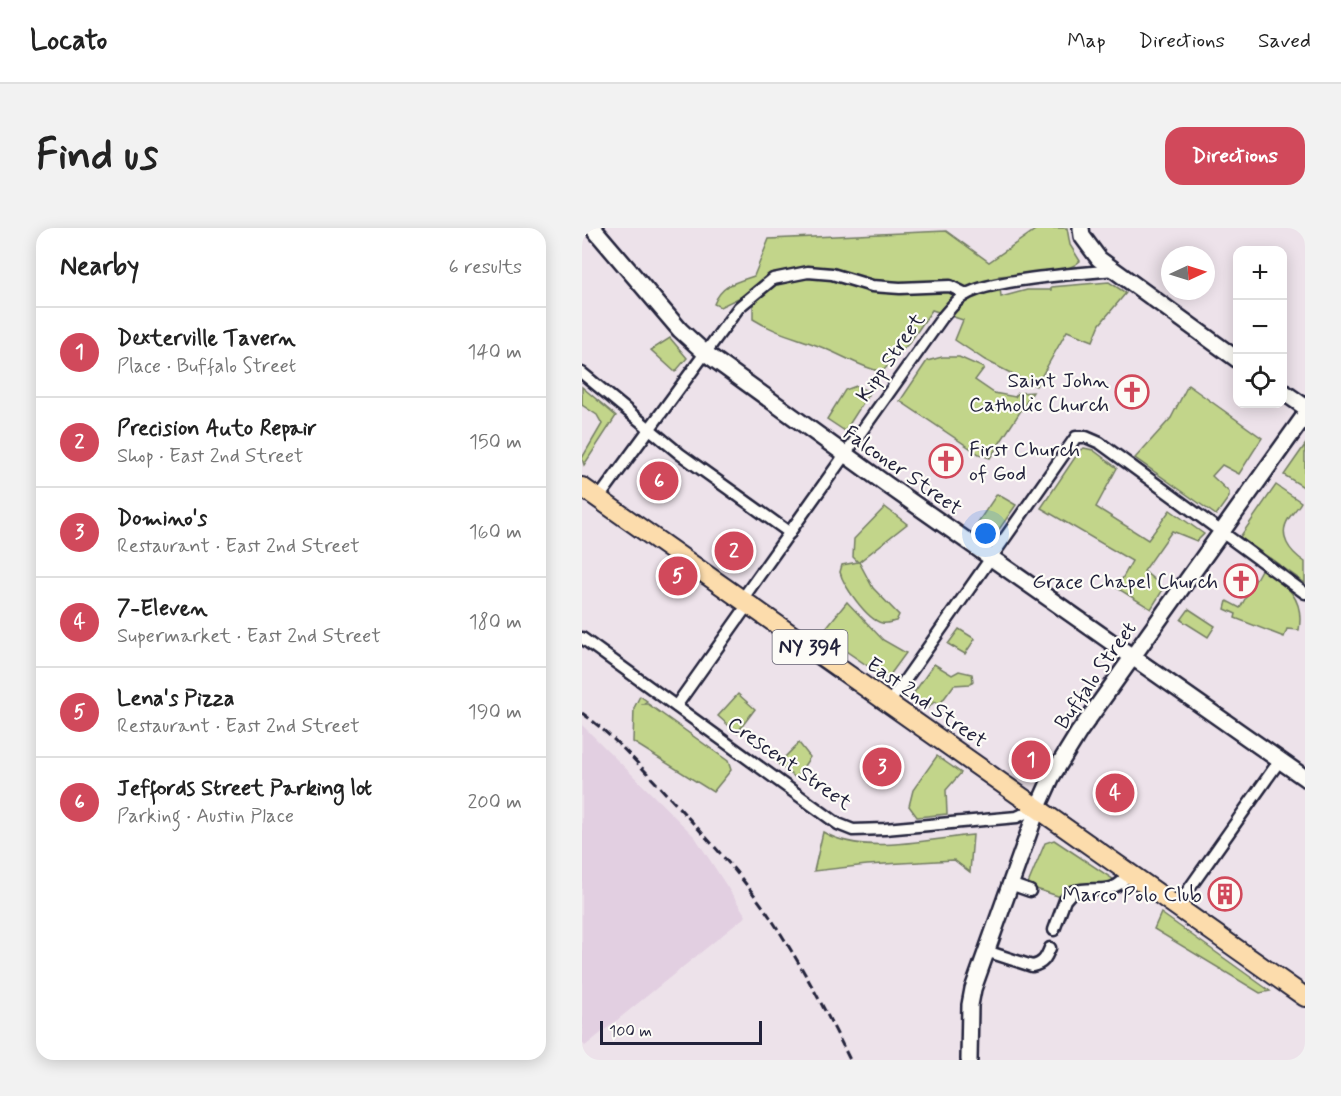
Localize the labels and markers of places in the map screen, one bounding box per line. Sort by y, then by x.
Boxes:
place label: Saint John Catholic Church [969,367,1110,419]
church icon: Saint John Catholic Church [1114,374,1150,410]
place label: First Church of God [969,436,1080,488]
church icon: First Church of God [928,443,964,479]
pin: 6 [640,458,679,504]
pin: 2 [714,528,754,574]
pin: 5 [658,554,698,598]
church icon: Grace Chapel Church [1223,563,1259,599]
place label: Grace Chapel Church [1032,568,1218,596]
pin: 1 [1012,738,1050,782]
pin: 3 [862,744,902,790]
pin: 4 [1096,770,1134,816]
building icon: Marco Polo Club [1207,876,1243,912]
place label: Marco Polo Club [1062,881,1202,909]

